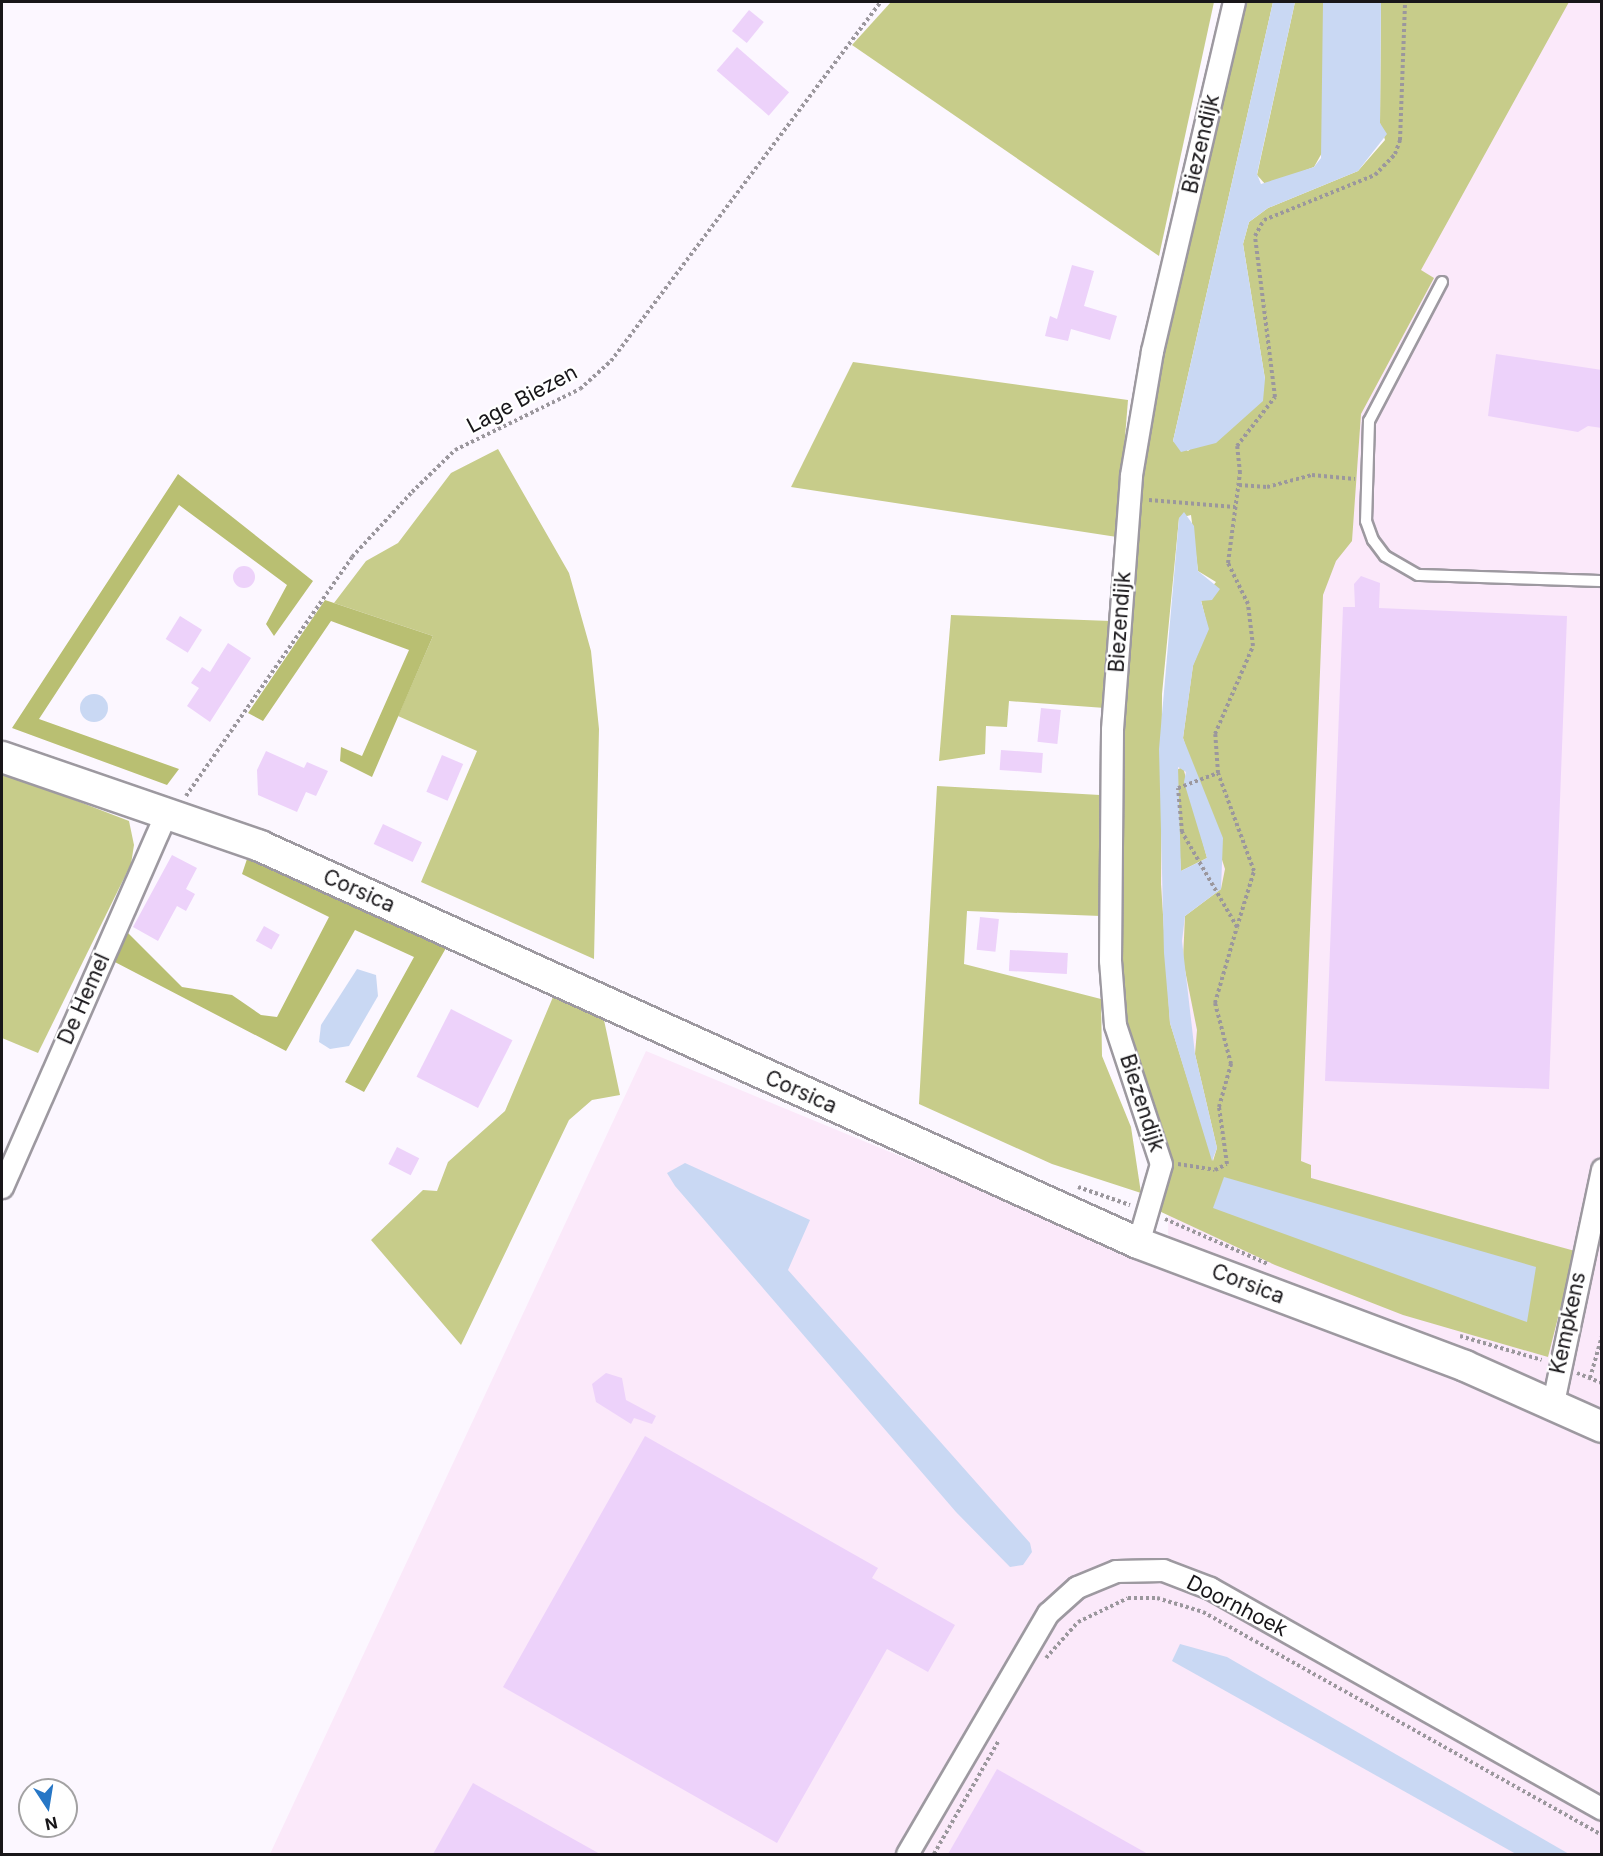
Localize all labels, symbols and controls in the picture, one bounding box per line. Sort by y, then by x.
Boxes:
street label: Biezendijk [1177,92,1225,196]
street label: Lage Biezen [462,359,582,439]
street label: Biezendijk [1104,571,1136,673]
street label: Corsica [319,864,399,918]
street label: De Hemel [53,950,115,1048]
street label: Biezendijk [1114,1051,1170,1155]
street label: Corsica [761,1065,841,1119]
street label: Corsica [1208,1259,1288,1309]
street label: Kempkens [1545,1270,1591,1376]
street label: Doornhoek [1182,1570,1292,1642]
north arrow [18,1778,78,1838]
text: N [43,1813,59,1835]

